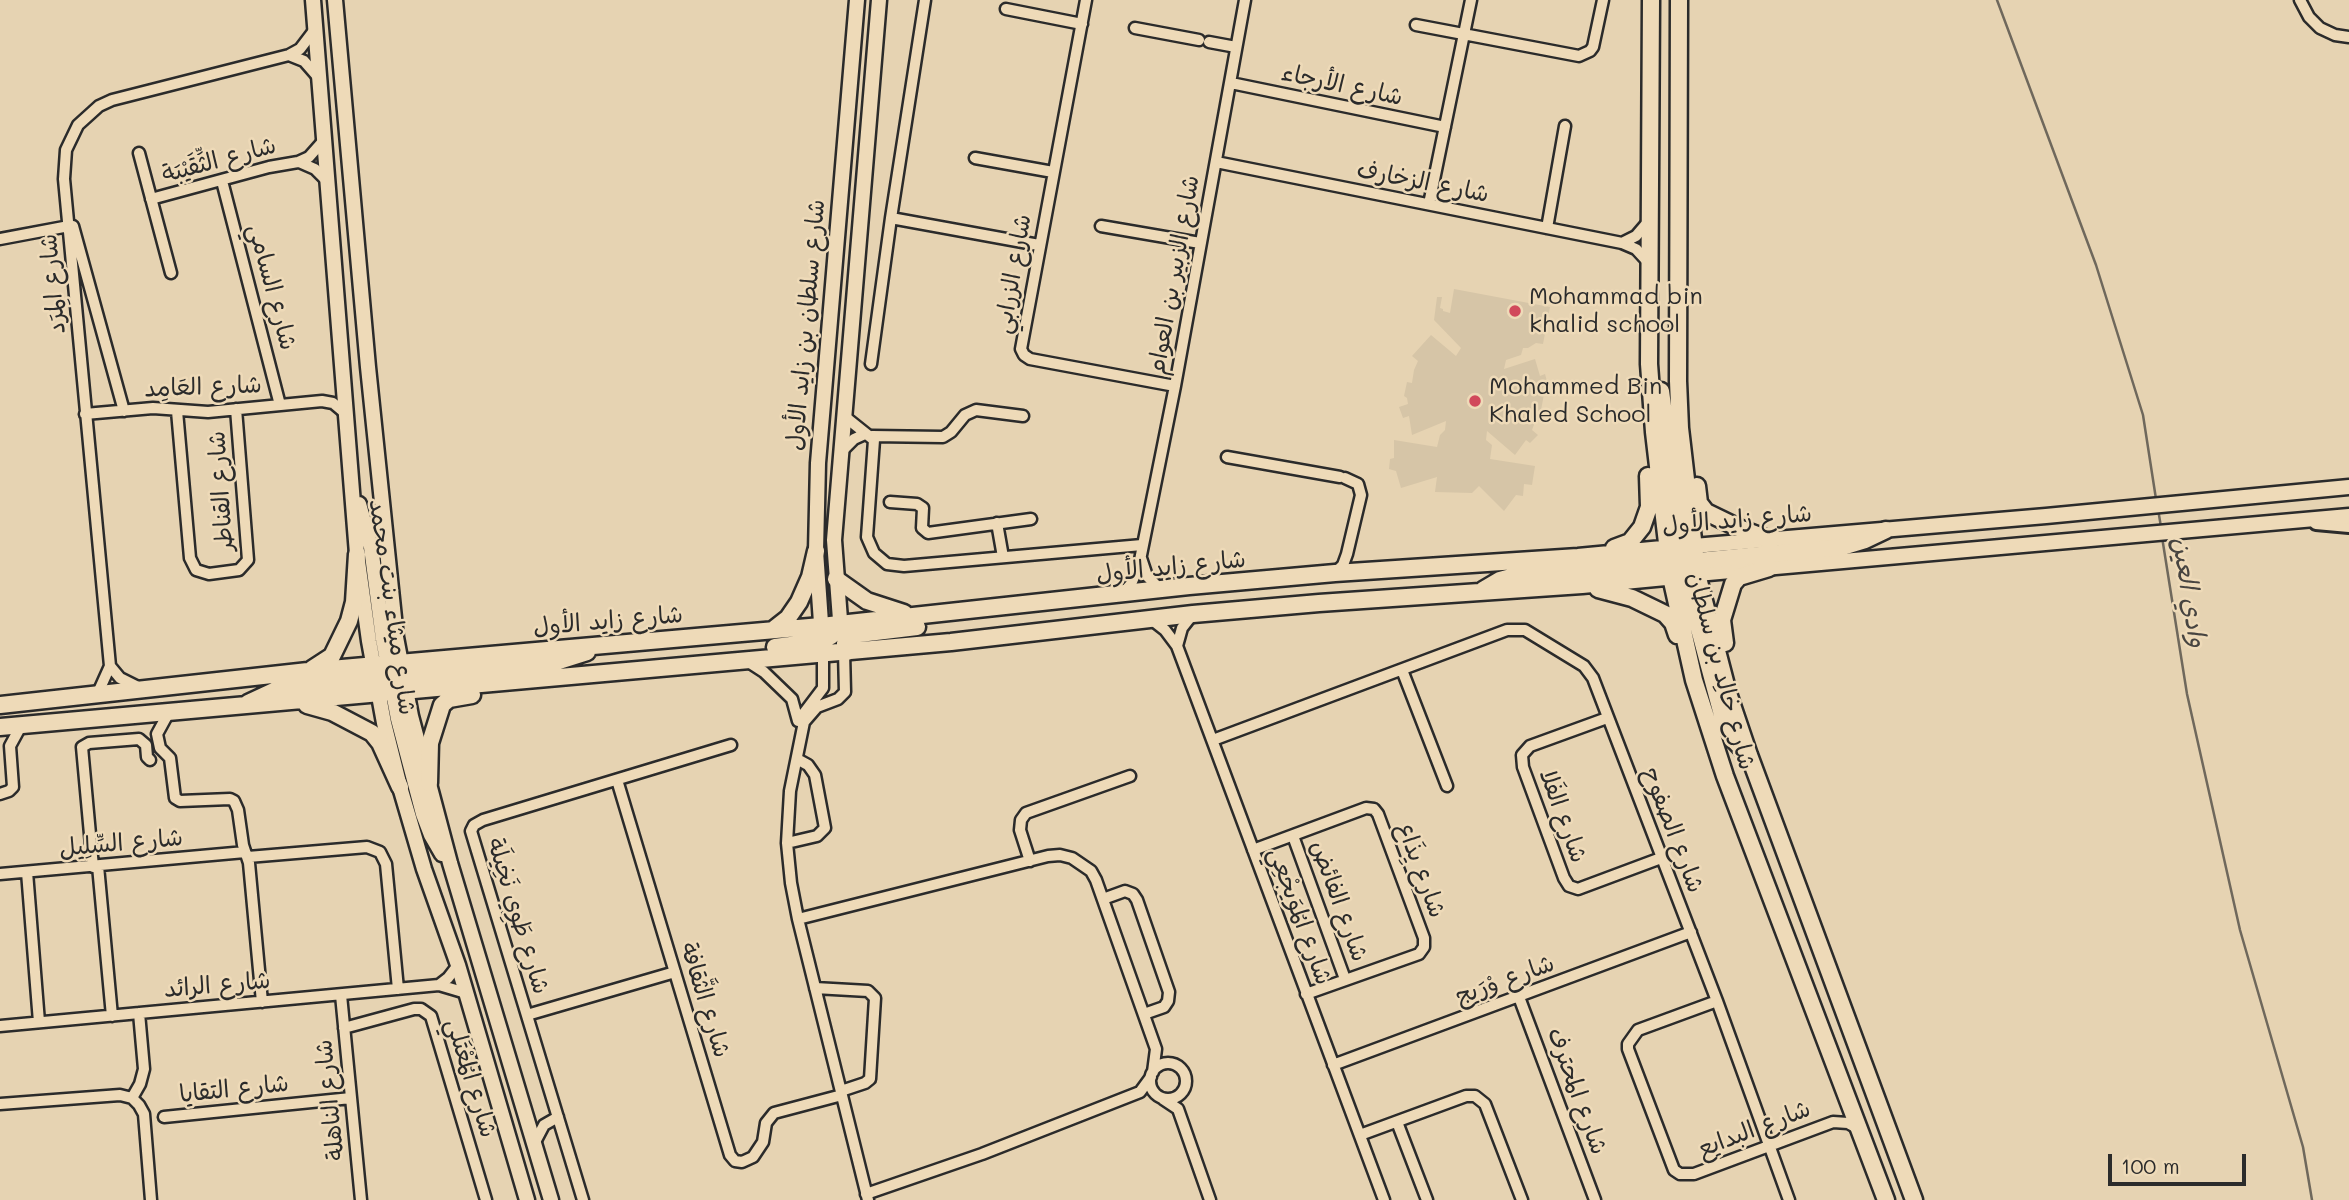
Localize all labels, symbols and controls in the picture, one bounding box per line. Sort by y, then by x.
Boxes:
street label: شارع الأرجاء [1279,58,1405,112]
street label: شارع الثِّقَيْبَة [159,131,279,189]
street label: شارع الزخارف [1354,155,1492,209]
street label: شارع الزبير بن العوام [1142,173,1206,377]
street label: شارع سلطان بن زايد الأول [781,198,831,452]
street label: شارع الزرابي [988,212,1038,336]
street label: شارع السامي [241,221,303,353]
street label: شارع المِرَد [34,233,72,335]
place label: Mohammad bin khalid school [1529,283,1703,339]
marker: Mohammad bin khalid school [1507,303,1523,319]
street label: شارع العَامِد [144,371,262,403]
place label: Mohammed Bin Khaled School [1489,373,1662,429]
marker: Mohammed Bin Khaled School [1467,393,1483,409]
street label: شارع القناطر [202,430,240,552]
street label: شارع ميثاء بنت محمد [363,497,421,717]
street label: شارع زايد الأول [1661,499,1813,541]
water label: وادي العين [2165,534,2213,650]
street label: شارع زايد الأول [1095,545,1247,589]
street label: شارع خالِد بن سلطان [1681,569,1761,773]
street label: شارع زايد الأول [532,600,684,642]
street label: شارع الصفوح [1636,763,1710,897]
street label: شارع الفَلا [1533,765,1593,867]
street label: شارع يِذَاع [1391,819,1451,921]
street label: شارع السِّلِيل [58,823,184,863]
street label: شارع طَوِي نَخِيلَة [481,834,555,998]
street label: شارع الفائض [1304,837,1374,965]
street label: شارع المُوَيجْعِي [1262,843,1338,989]
street label: شارع الثَّقافة [674,939,736,1061]
street label: شارع وْرَيج [1452,949,1558,1011]
street label: شارع الرائد [162,966,272,1004]
street label: شارع المُعْتَلي [439,1015,503,1141]
street label: شارع المحترف [1541,1024,1613,1158]
street label: شارع الناهلة [309,1038,351,1162]
street label: شارع التقايا [178,1069,290,1109]
street label: شارع البدايع [1693,1094,1815,1164]
scale bar [2111,1140,2249,1184]
text: 100 m [2121,1152,2180,1179]

